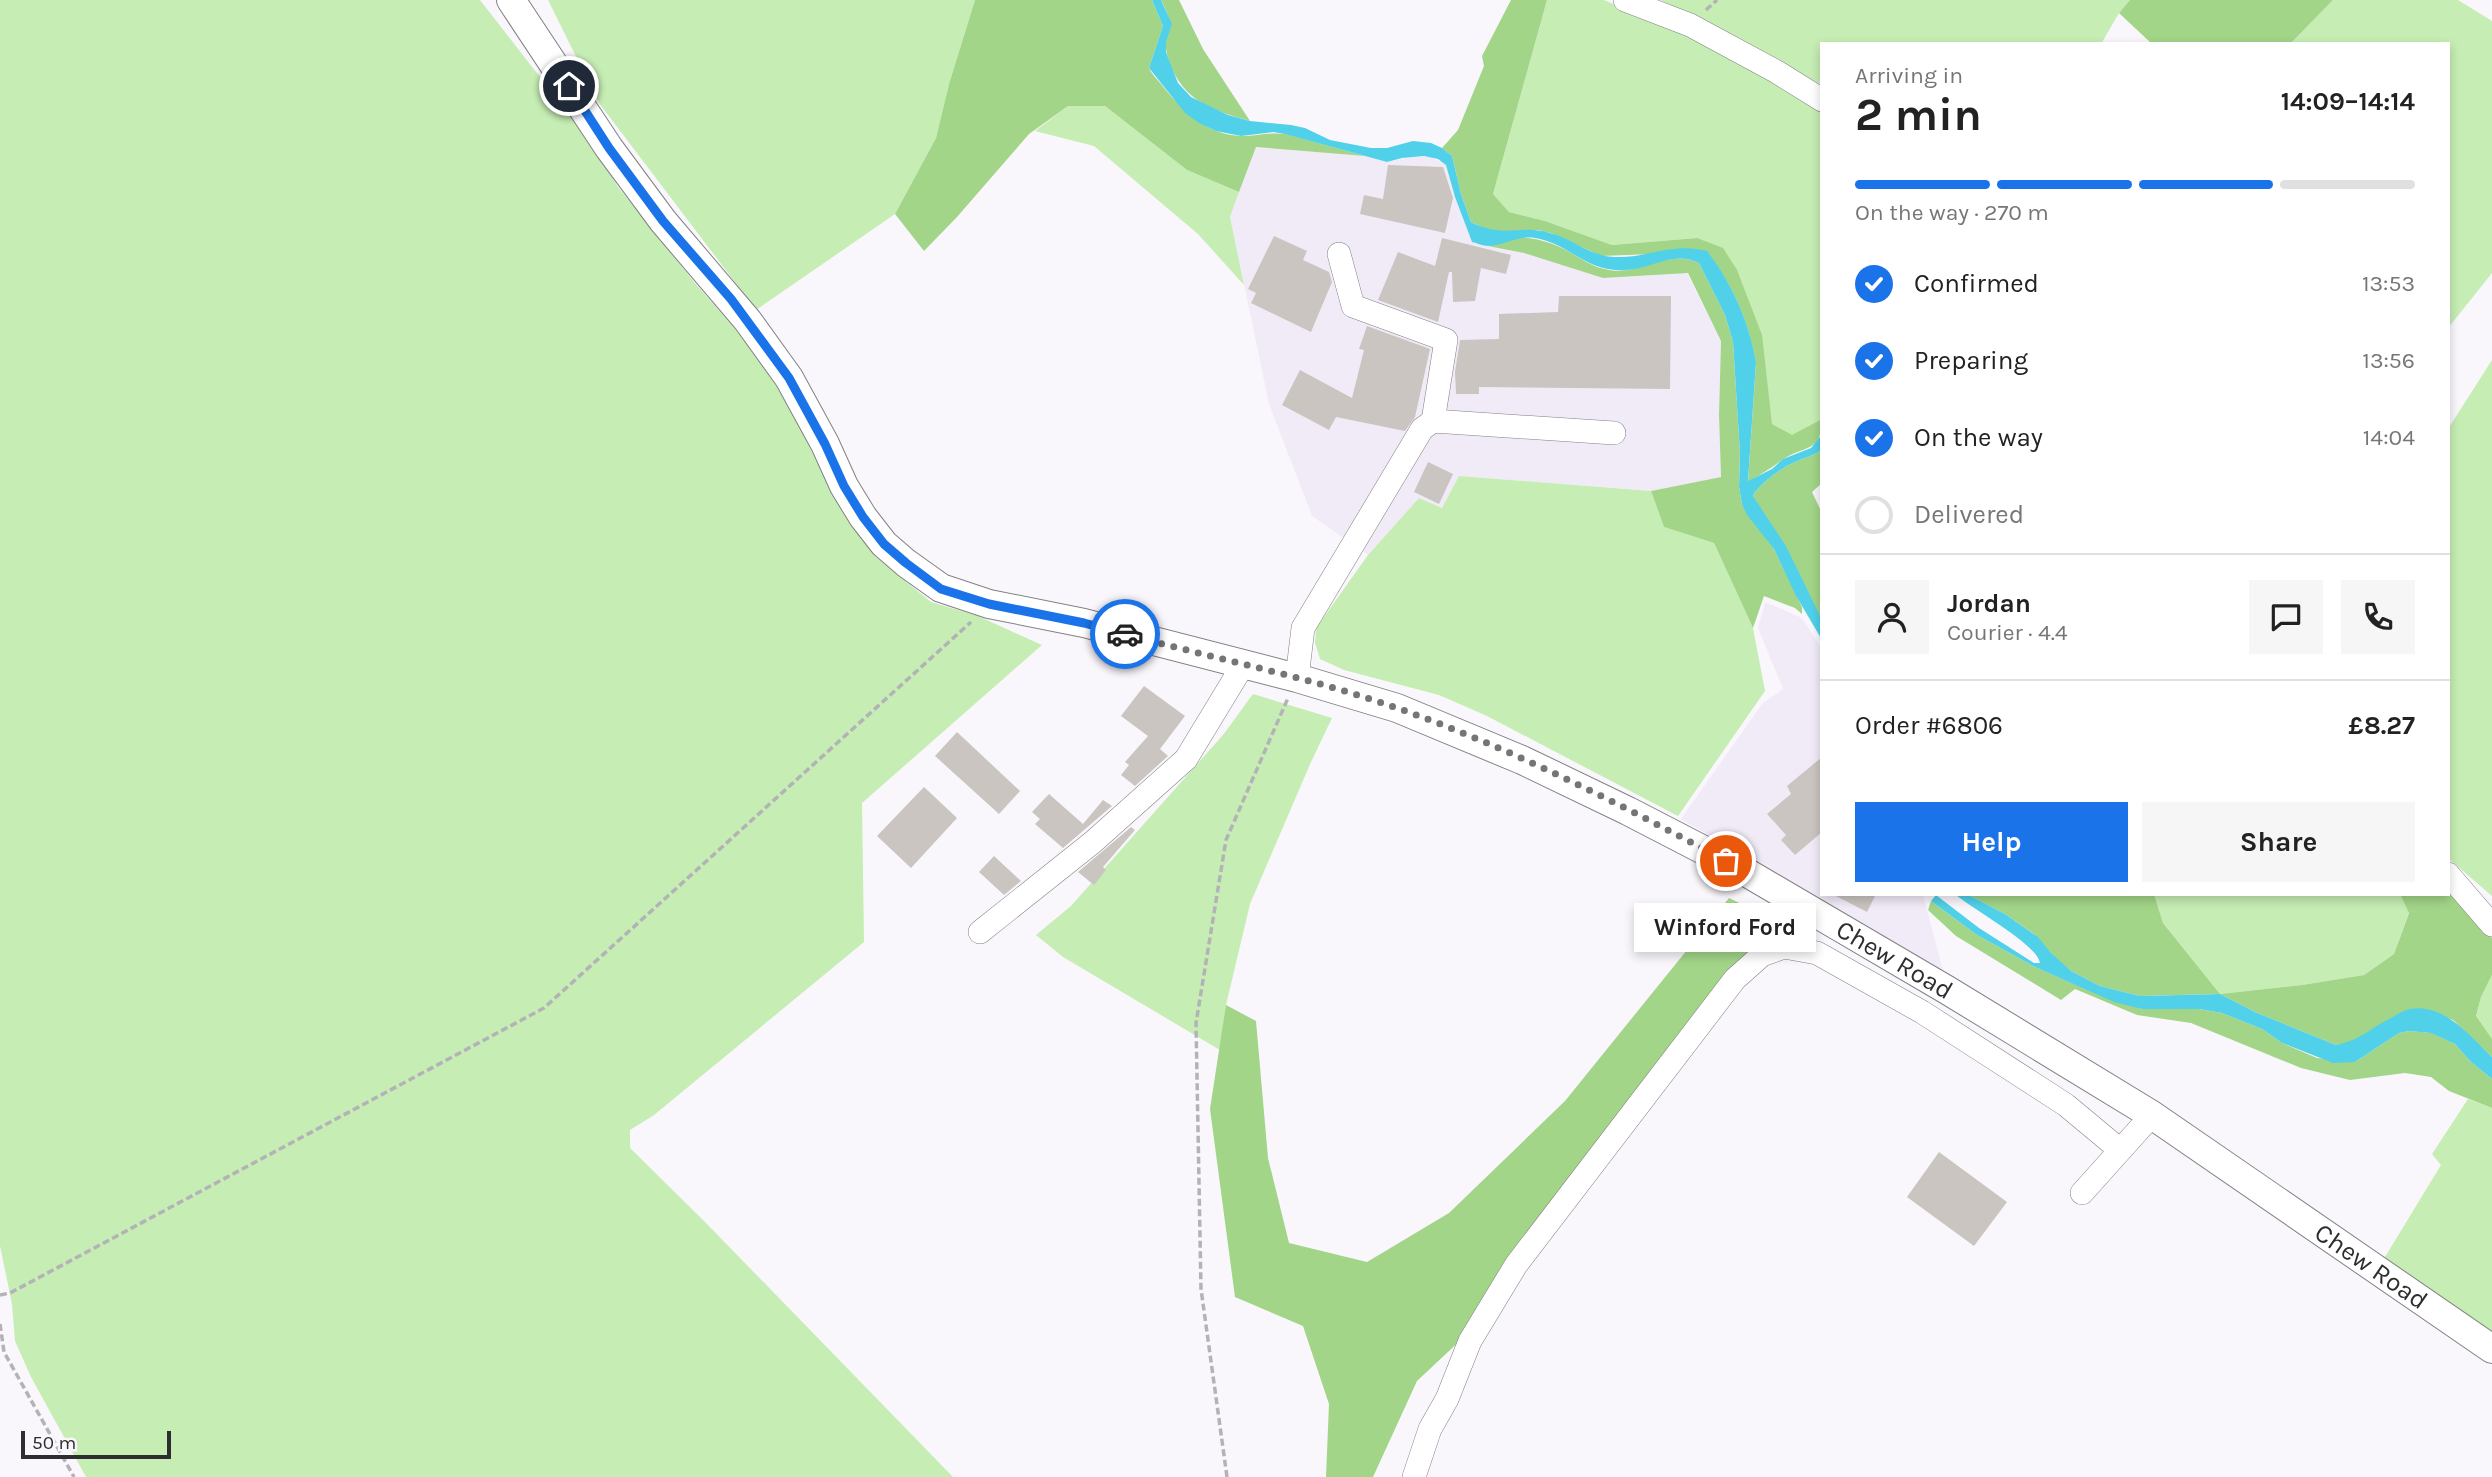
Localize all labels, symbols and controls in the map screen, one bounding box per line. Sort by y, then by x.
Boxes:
pin [539,56,599,116]
text: Arriving in [1855,62,1963,89]
icon: home [550,67,588,105]
text: 14:09–14:14 [2281,86,2415,117]
text: 2 min [1855,88,1982,142]
text: On the way · 270 m [1855,199,2049,226]
icon: check [1855,265,1893,303]
text: Confirmed [1914,268,2039,299]
text: 13:53 [2362,270,2415,297]
icon: check [1855,342,1893,380]
text: Preparing [1914,345,2028,376]
text: 13:56 [2362,347,2415,374]
icon: check [1855,419,1893,457]
text: On the way [1914,422,2043,453]
text: 14:04 [2363,424,2415,451]
text: Delivered [1914,499,2024,530]
button: person [1855,580,1929,654]
button: chat [2249,580,2323,654]
button: phone [2341,580,2415,654]
text: Jordan [1947,588,2031,619]
courier [1090,599,1160,669]
icon: car [1106,615,1144,653]
text: Courier · 4.4 [1947,619,2068,646]
text: Order #6806 [1855,710,2003,741]
text: £8.27 [2348,710,2415,741]
button: Help [1855,802,2128,882]
button: Share [2142,802,2415,882]
pin [1696,831,1756,891]
icon: bag [1707,842,1745,880]
callout: Winford Ford [1635,903,1817,952]
street label: Chew Road [1831,913,1959,1006]
text: Winford Ford [1654,914,1796,941]
street label: Chew Road [2309,1216,2434,1316]
scale bar [21,1428,172,1460]
text: 50 m [32,1432,76,1454]

